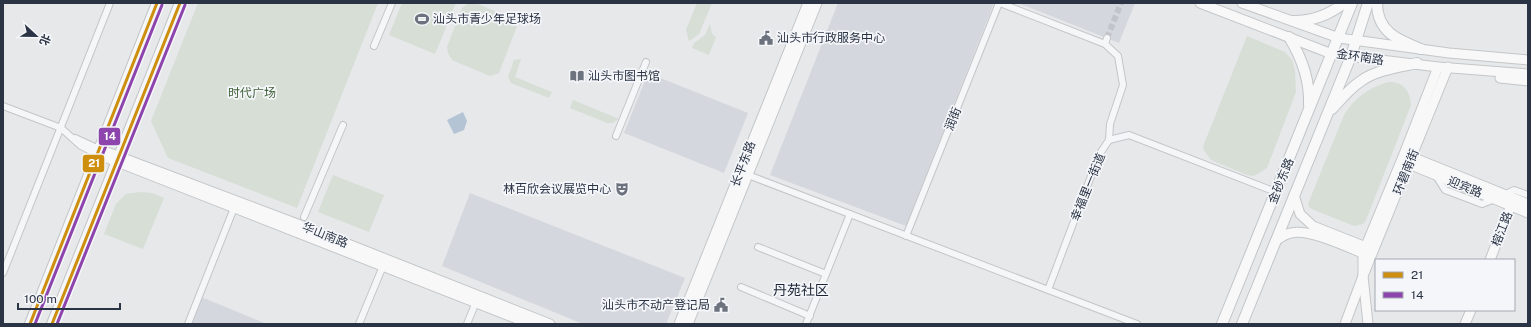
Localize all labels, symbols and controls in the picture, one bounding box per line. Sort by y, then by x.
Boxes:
sports icon: 汕头市青少年足球场 [414,11,430,27]
place label: 汕头市青少年足球场 [433,12,541,26]
north arrow [16,16,56,56]
public building icon: 汕头市行政服务中心 [758,30,774,46]
place label: 汕头市行政服务中心 [777,31,885,45]
text: 北 [38,32,53,47]
street label: 金环南路 [1335,47,1385,67]
library icon: 汕头市图书馆 [569,68,585,84]
place label: 汕头市图书馆 [588,69,660,83]
park label: 时代广场 [228,86,276,100]
street label: 润街 [942,105,964,133]
line badge: 14 [98,127,121,146]
text: 14 [104,130,116,142]
street label: 长平东路 [728,139,758,189]
street label: 环碧南街 [1391,147,1421,197]
street label: 幸福里一街道 [1068,151,1108,223]
line badge: 21 [82,154,105,173]
street label: 金砂东路 [1266,156,1296,206]
text: 21 [88,157,100,169]
street label: 迎宾路 [1446,174,1484,200]
theatre icon: 林百欣会议展览中心 [614,181,630,197]
place label: 林百欣会议展览中心 [503,182,611,196]
street label: 榕江路 [1489,210,1515,248]
street label: 华山南路 [300,220,350,250]
legend [1375,259,1515,311]
text: 21 [1411,268,1423,282]
district label: 丹苑社区 [773,282,829,298]
scale bar [18,285,120,311]
text: 14 [1411,288,1424,302]
text: 100 m [24,292,57,306]
public building icon: 汕头市不动产登记局 [713,297,729,313]
place label: 汕头市不动产登记局 [602,298,710,312]

